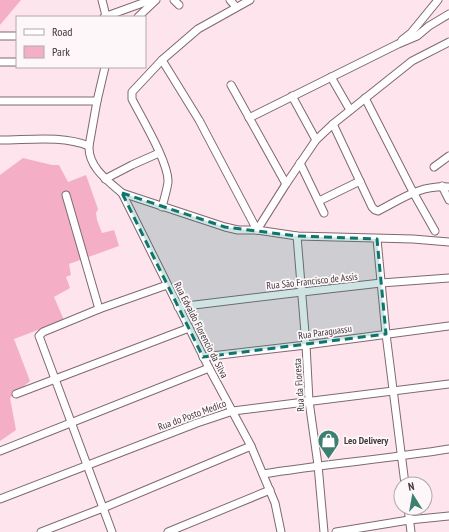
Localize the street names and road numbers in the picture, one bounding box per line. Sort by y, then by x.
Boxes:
street label: Rua São Francisco de Assis [266,270,359,292]
street label: Rua Edvaldo Florencio da Silva [171,280,231,380]
street label: Rua Paraguassu [297,322,353,342]
street label: Rua da Floresta [291,358,307,412]
street label: Rua do Posto Medico [156,397,228,433]

